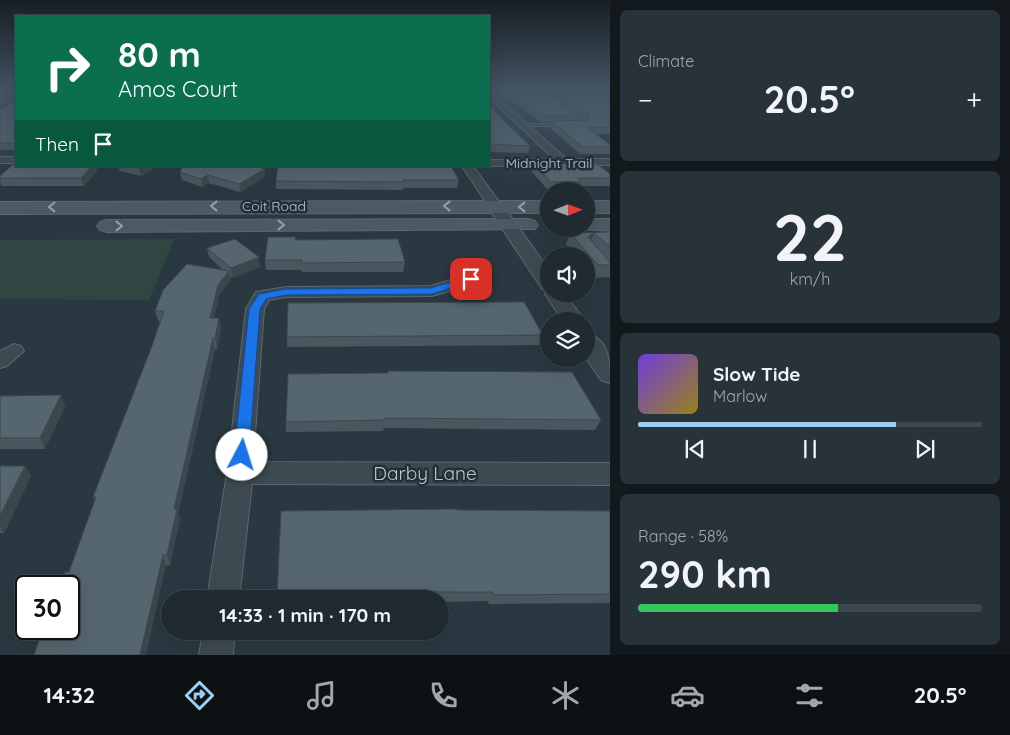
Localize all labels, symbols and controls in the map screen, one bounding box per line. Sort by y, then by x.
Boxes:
text: 80 m [118,32,201,76]
icon: right [35,35,100,100]
text: Climate [638,51,694,71]
text: Amos Court [118,75,238,103]
text: 20.5° [764,75,855,123]
text: − [638,82,653,117]
text: + [966,82,982,117]
icon: arrive [89,130,117,158]
text: Then [35,132,79,156]
street label: Midnight Trail [506,154,592,172]
north arrow [540,182,595,238]
map controls [540,182,595,367]
text: 22 [773,196,847,277]
street label: Coit Road [242,197,306,215]
one-way arrow [210,201,218,211]
one-way arrow [443,201,451,212]
one-way arrow [48,202,56,213]
one-way arrow [518,202,526,212]
one-way arrow [278,220,285,230]
one-way arrow [115,221,123,231]
button: sound [540,247,595,302]
pin [450,258,492,300]
icon: arrive [457,265,485,293]
text: km/h [790,269,830,289]
button: layers [540,312,595,367]
text: Slow Tide [713,362,801,386]
text: Marlow [713,386,767,406]
position arrow [215,428,267,480]
icon: previous [681,435,709,463]
icon: pause [796,435,824,463]
icon: next [911,435,939,463]
street label: Darby Lane [373,461,477,485]
text: Range · 58% [638,526,728,546]
text: 290 km [638,550,772,598]
speed limit sign: 30 [15,575,80,640]
text: 14:33 · 1 min · 170 m [219,603,391,627]
icon: directions [182,678,217,713]
icon: music [304,678,339,713]
icon: phone [426,678,461,713]
icon: climate [548,678,583,713]
icon: car [670,678,705,713]
icon: filters [792,678,827,713]
text: 14:32 [43,681,95,709]
text: 20.5° [914,681,966,709]

